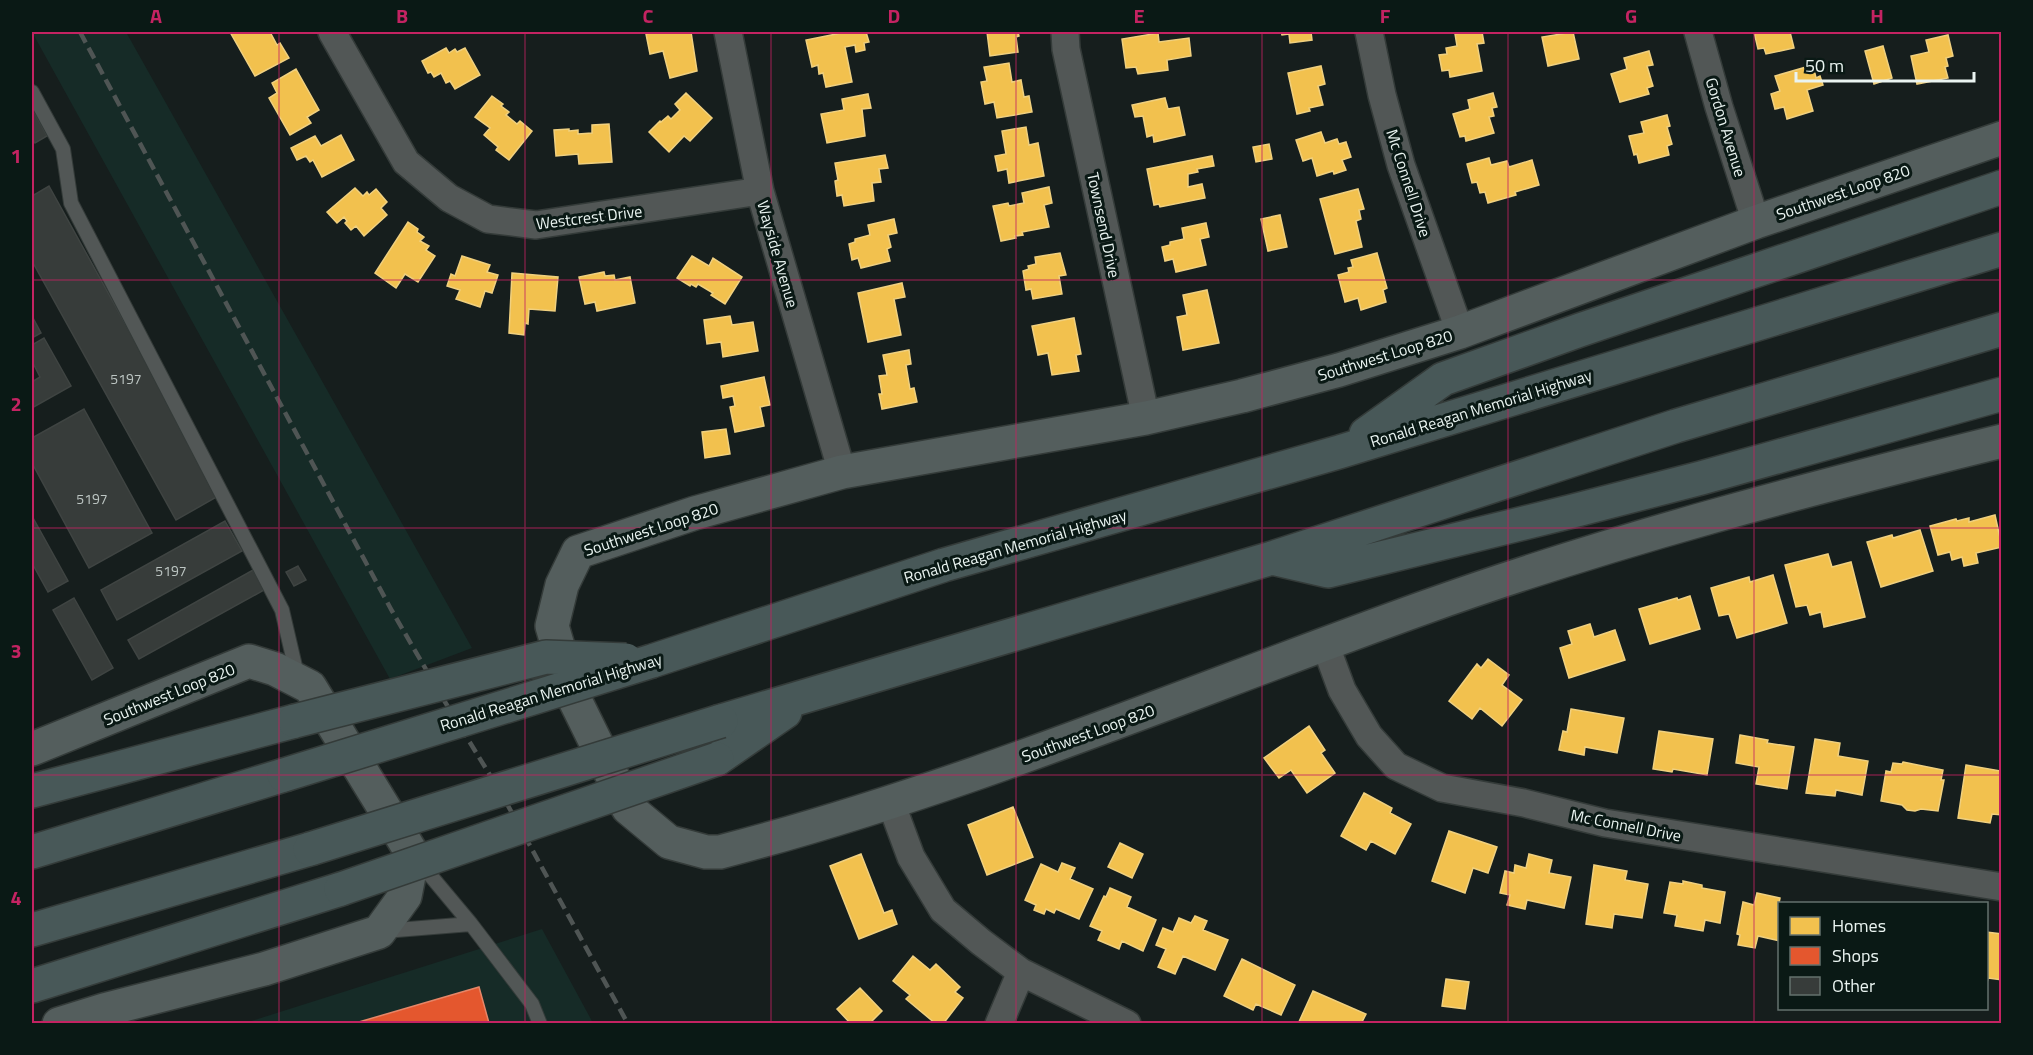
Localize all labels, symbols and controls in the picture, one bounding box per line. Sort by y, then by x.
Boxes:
text: A [150,0,162,31]
text: B [396,0,408,31]
text: C [643,0,654,31]
text: D [888,0,900,31]
text: E [1133,0,1145,31]
text: F [1380,0,1391,31]
text: G [1625,0,1637,31]
text: H [1870,0,1884,31]
scale bar [1796,45,1974,83]
text: 50 m [1805,52,1844,79]
street label: Gordon Avenue [1700,74,1752,180]
street label: Mc Connell Drive [1380,126,1438,240]
text: 1 [10,140,22,171]
street label: Southwest Loop 820 [1773,158,1913,226]
street label: Townsend Drive [1081,170,1127,280]
street label: Wayside Avenue [751,198,805,310]
street label: Westcrest Drive [534,199,644,235]
street label: Southwest Loop 820 [1315,323,1455,387]
street label: Ronald Reagan Memorial Highway [1367,363,1595,453]
house number: 5197 [110,368,142,389]
text: 2 [10,388,22,419]
house number: 5197 [76,488,108,509]
street label: Southwest Loop 820 [581,496,721,562]
street label: Ronald Reagan Memorial Highway [901,503,1130,589]
house number: 5197 [155,560,187,581]
text: 3 [10,635,22,666]
street label: Ronald Reagan Memorial Highway [437,647,665,737]
street label: Southwest Loop 820 [100,657,238,731]
street label: Southwest Loop 820 [1018,698,1158,768]
street label: Mc Connell Drive [1569,803,1683,847]
text: 4 [10,882,22,913]
legend [1778,902,1988,1010]
text: Homes [1832,912,1886,939]
text: Shops [1832,942,1879,969]
text: Other [1832,972,1875,999]

